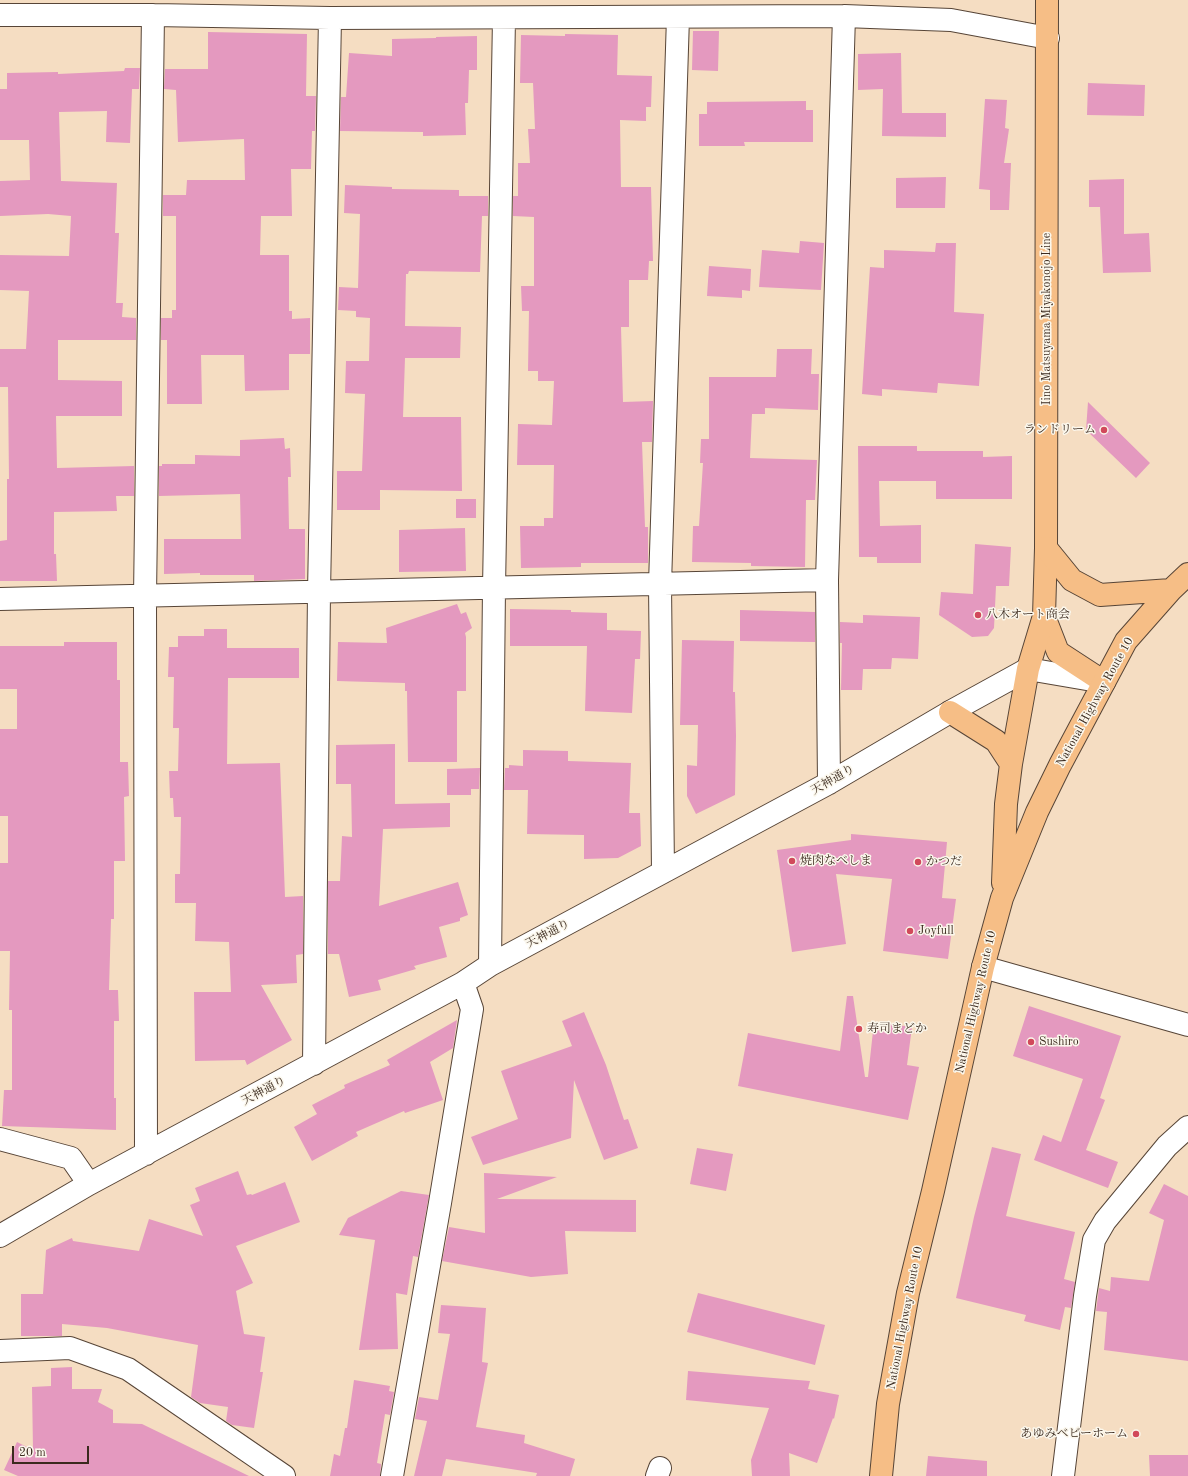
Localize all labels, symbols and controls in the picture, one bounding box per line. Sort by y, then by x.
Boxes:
street label: Iino Matsuyama Miyakonojo Line [1040,233,1054,405]
place label: ランドリーム [1024,423,1096,437]
marker: ランドリーム [1099,425,1109,435]
place label: 八木オート商会 [986,608,1070,622]
marker: 八木オート商会 [973,610,983,620]
street label: National Highway Route 10 [1053,635,1137,769]
street label: 天神通り [809,762,857,798]
place label: 焼肉なべしま [800,854,872,868]
place label: かつだ [926,855,962,869]
marker: 焼肉なべしま [787,856,797,866]
marker: かつだ [913,857,923,867]
street label: 天神通り [523,916,573,952]
place label: Joyfull [918,924,954,938]
marker: Joyfull [905,926,915,936]
street label: National Highway Route 10 [953,929,999,1075]
place label: 寿司まどか [867,1022,927,1036]
marker: 寿司まどか [854,1024,864,1034]
place label: Sushiro [1039,1035,1079,1049]
marker: Sushiro [1026,1037,1036,1047]
street label: 天神通り [239,1073,289,1109]
street label: National Highway Route 10 [884,1245,926,1391]
place label: あゆみベビーホーム [1020,1427,1128,1441]
marker: あゆみベビーホーム [1131,1429,1141,1439]
scale bar [14,1438,91,1464]
text: 20 m [19,1447,46,1459]

